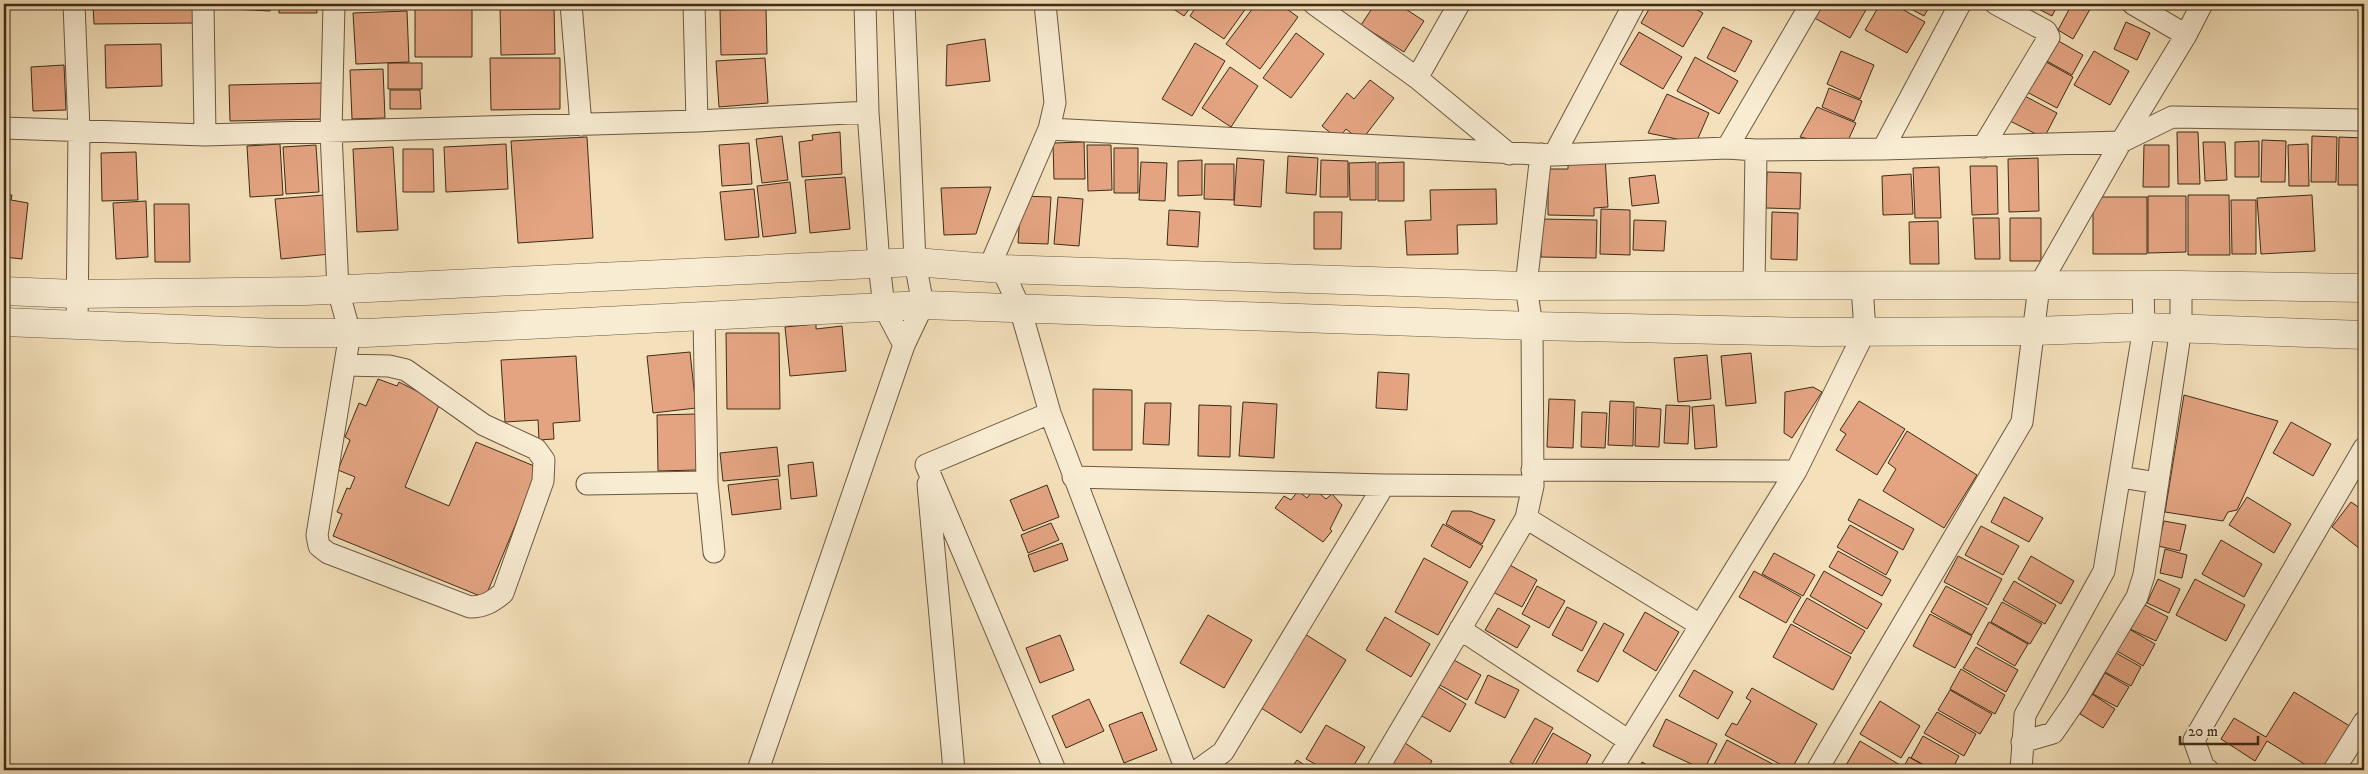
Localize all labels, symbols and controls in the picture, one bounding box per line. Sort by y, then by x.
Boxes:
scale bar [2180,714,2258,746]
text: 20 m [2188,722,2218,741]

